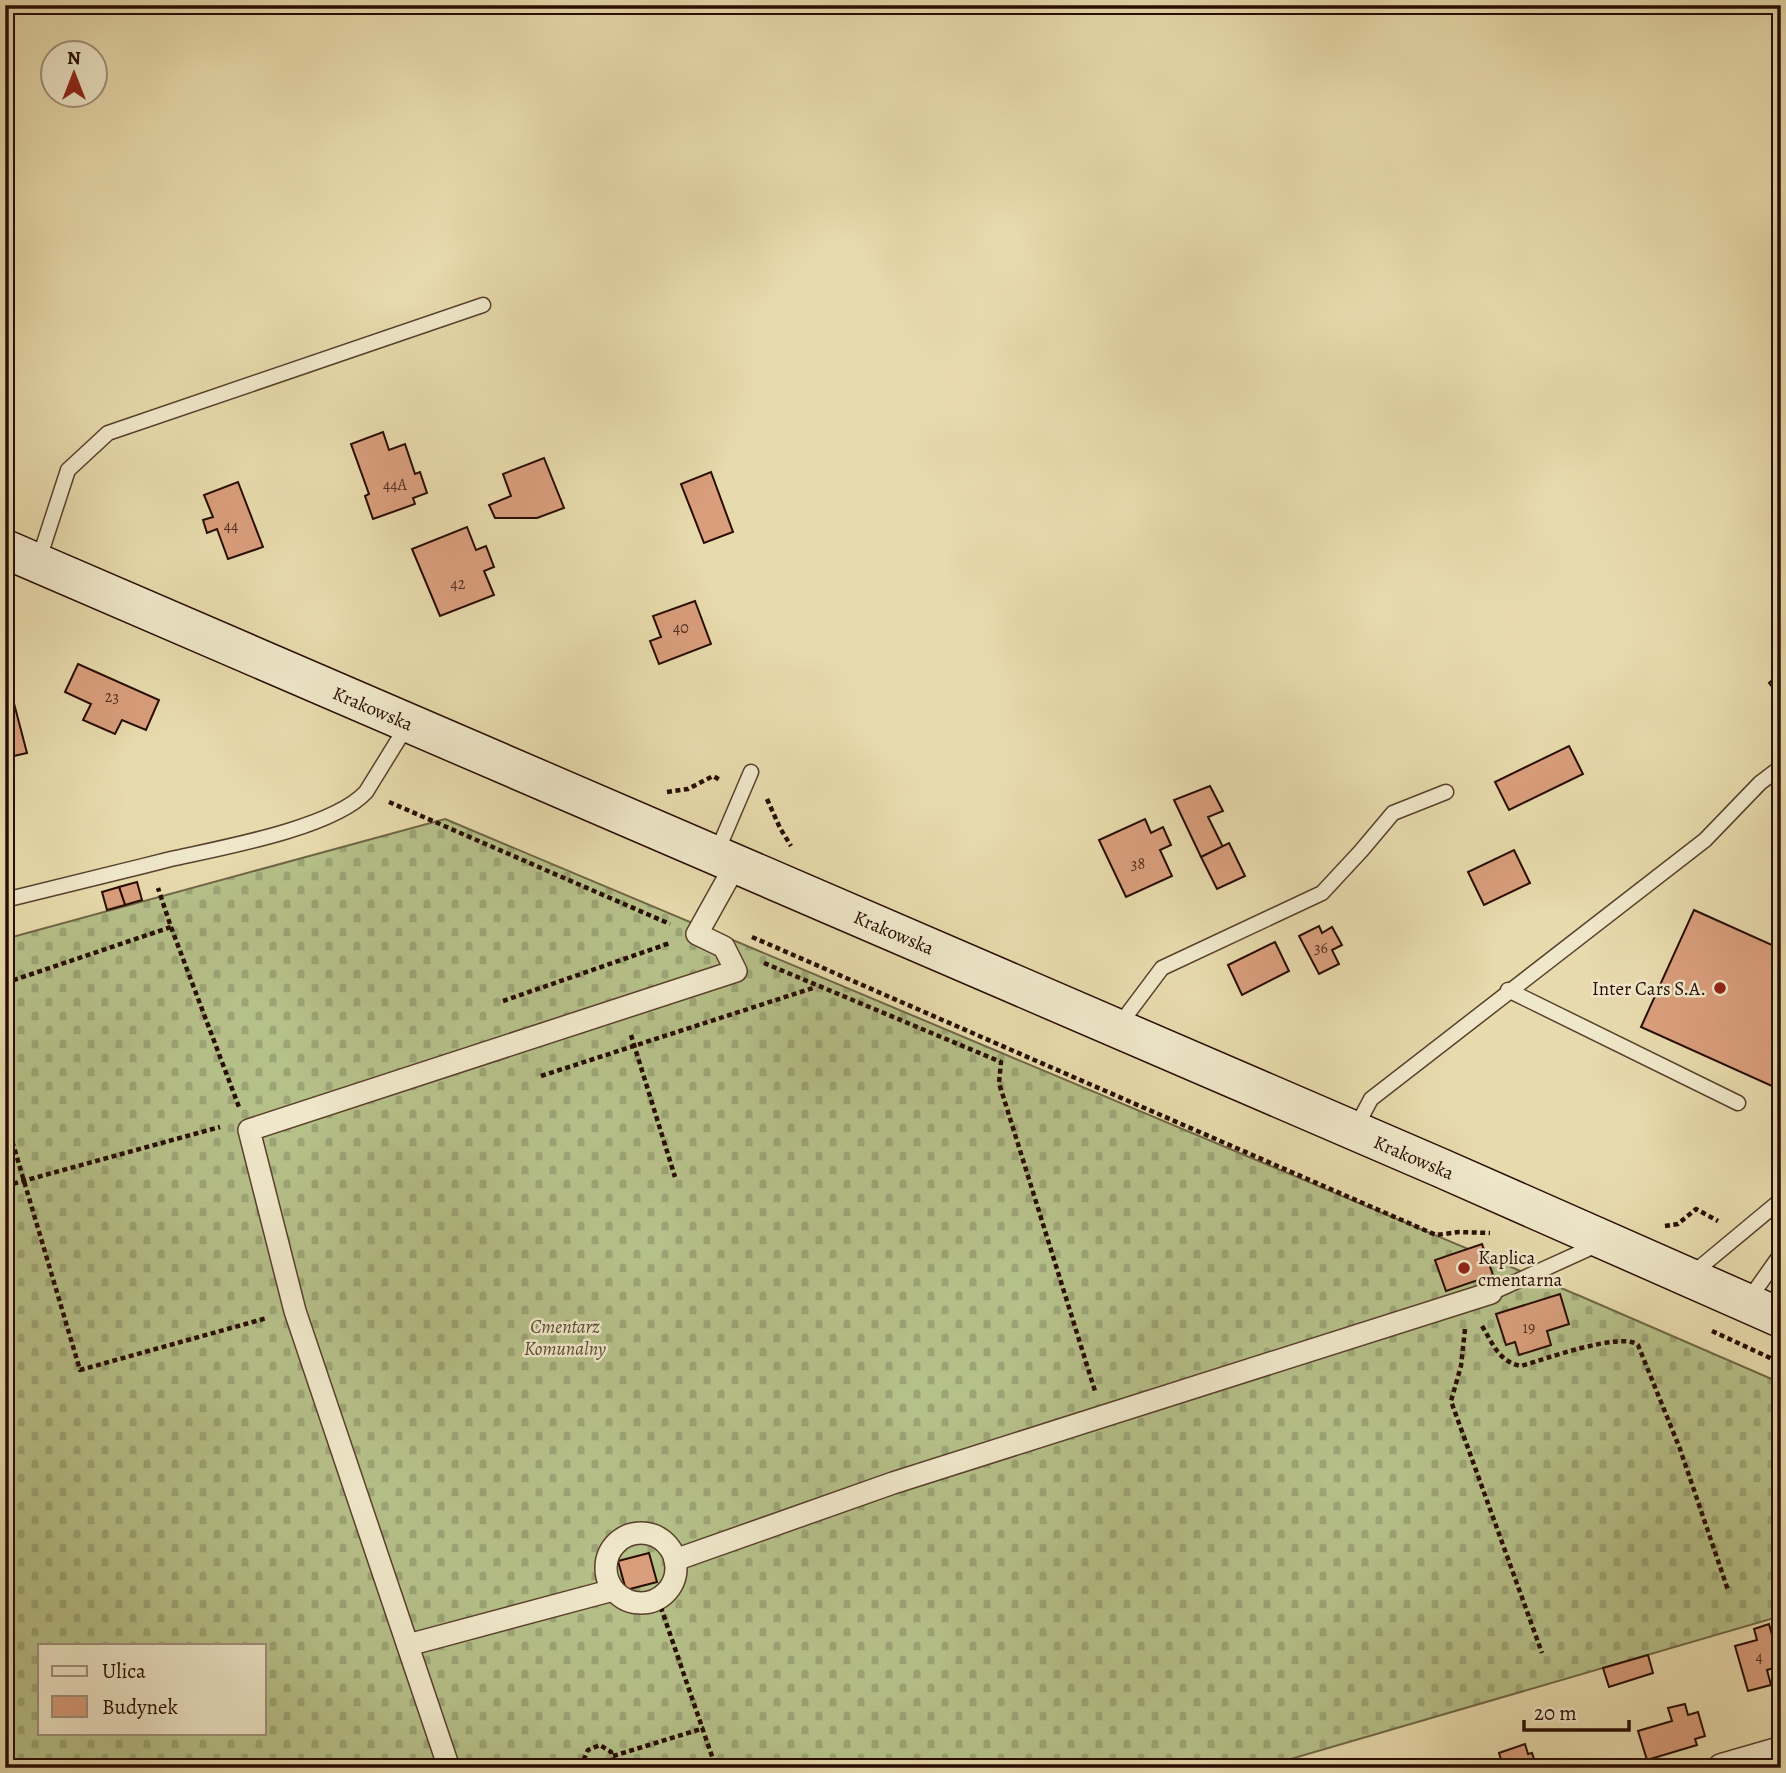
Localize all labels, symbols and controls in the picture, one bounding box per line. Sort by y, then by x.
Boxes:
north arrow [38,38,108,108]
text: N [67,45,81,71]
house number: 44A [383,474,408,496]
house number: 44 [224,515,238,537]
house number: 42 [451,573,466,595]
house number: 40 [673,617,689,639]
street label: Krakowska [328,680,417,738]
house number: 23 [105,686,119,708]
house number: 38 [1131,853,1145,875]
street label: Krakowska [849,904,938,962]
house number: 36 [1314,937,1328,959]
place label: Inter Cars S.A. [1592,976,1706,1002]
marker: Inter Cars S.A. [1712,980,1728,996]
street label: Krakowska [1369,1129,1458,1187]
place label: Kaplica cmentarna [1478,1245,1563,1293]
marker: Kaplica cmentarna [1456,1260,1472,1276]
park label: Cmentarz Komunalny [524,1314,607,1362]
house number: 19 [1523,1317,1535,1339]
legend [38,1644,266,1734]
house number: 4 [1755,1646,1763,1668]
text: Ulica [102,1657,146,1685]
scale bar [1524,1689,1628,1733]
text: Budynek [102,1693,178,1721]
text: 20 m [1534,1699,1577,1727]

